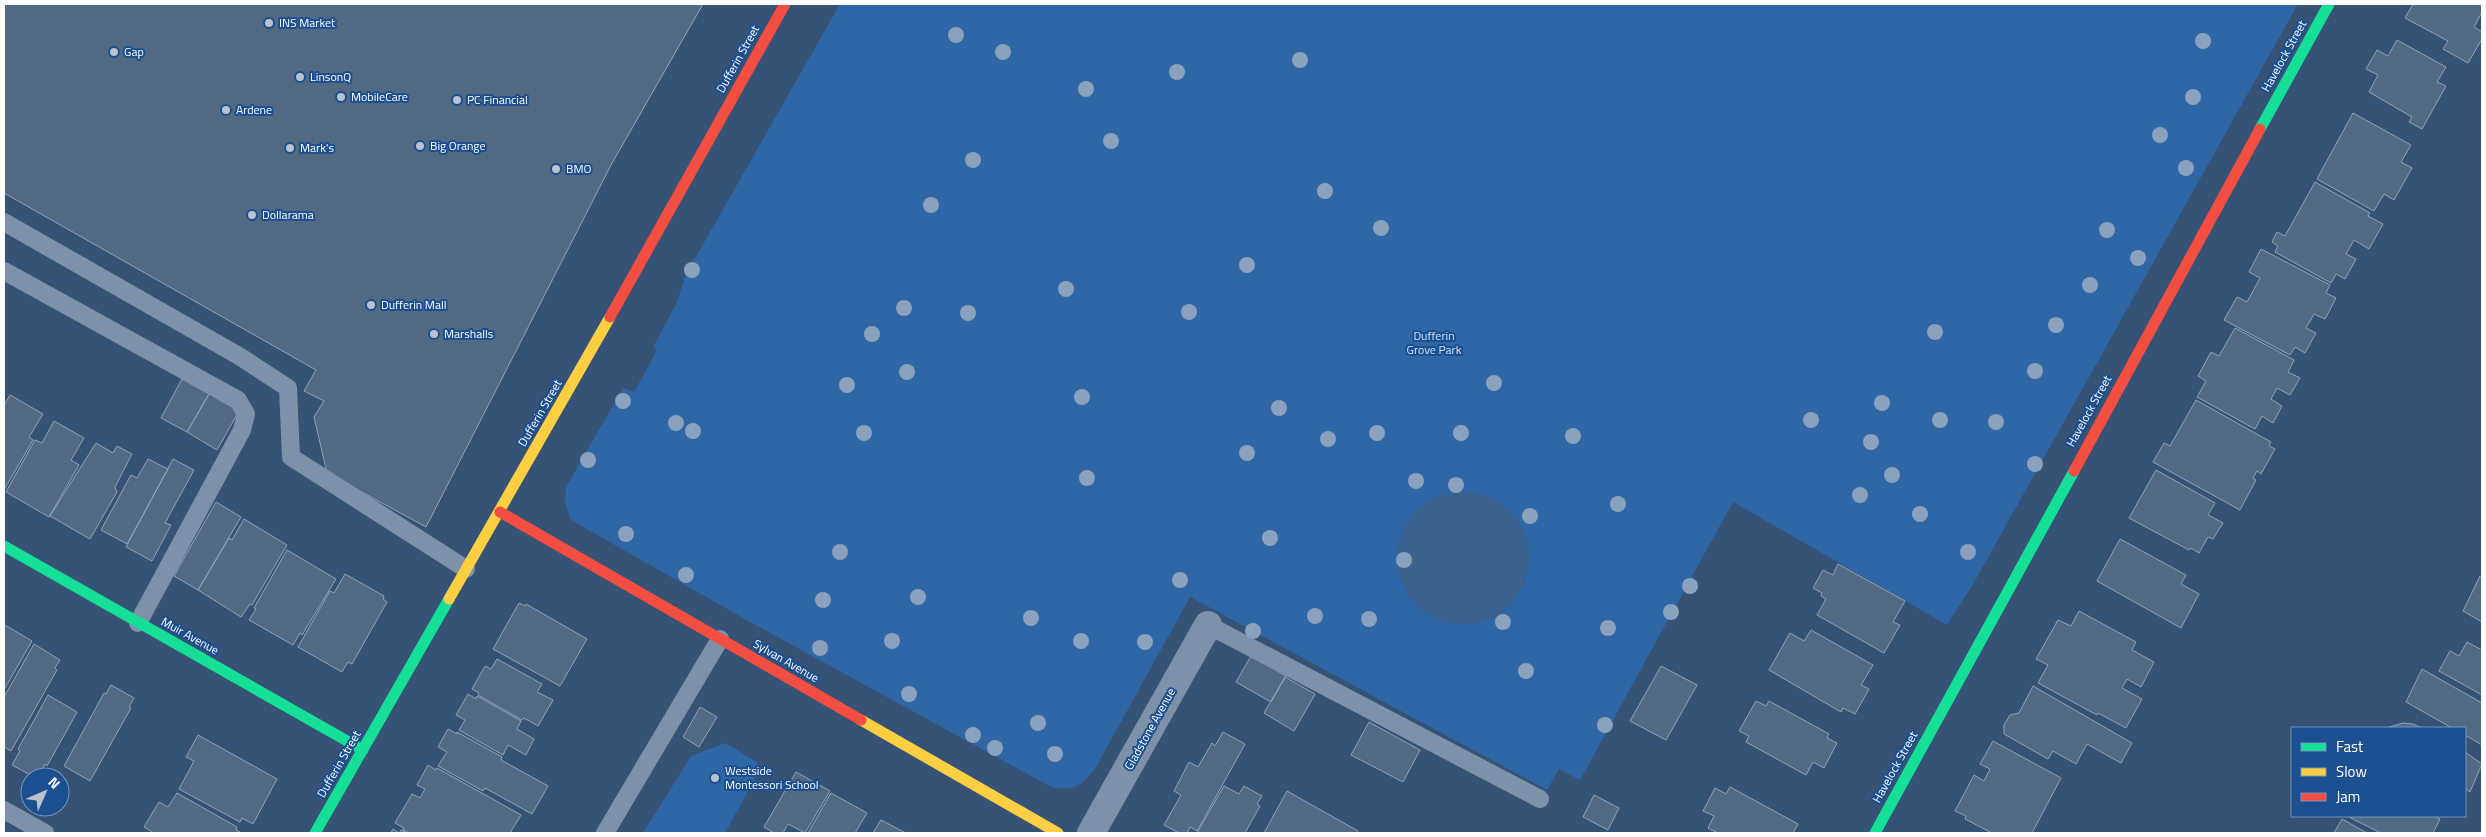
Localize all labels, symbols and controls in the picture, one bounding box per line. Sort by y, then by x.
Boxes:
place label: INS Market [279,13,336,32]
street label: Havelock Street [2256,16,2312,95]
marker: INS Market [263,17,275,29]
street label: Dufferin Street [711,21,764,96]
place label: Gap [124,42,144,61]
marker: Gap [108,46,120,58]
place label: LinsonQ [310,67,351,86]
marker: LinsonQ [294,71,306,83]
place label: MobileCare [351,87,408,106]
place label: PC Financial [467,90,528,109]
marker: MobileCare [335,91,347,103]
marker: PC Financial [451,94,463,106]
place label: Ardene [236,100,272,119]
marker: Ardene [220,104,232,116]
place label: Big Orange [430,136,486,155]
place label: Mark's [300,138,334,157]
marker: Big Orange [414,140,426,152]
marker: Mark's [284,142,296,154]
place label: BMO [566,159,591,178]
marker: BMO [550,163,562,175]
place label: Dollarama [262,205,314,224]
marker: Dollarama [246,209,258,221]
place label: Dufferin Mall [381,295,447,314]
marker: Dufferin Mall [365,299,377,311]
place label: Marshalls [444,324,494,343]
park label: Dufferin Grove Park [1407,326,1462,359]
marker: Marshalls [428,328,440,340]
street label: Havelock Street [2061,371,2117,450]
street label: Dufferin Street [513,375,567,450]
street label: Muir Avenue [158,612,223,659]
street label: Sylvan Avenue [750,634,823,687]
street label: Gladstone Avenue [1119,684,1180,773]
street label: Dufferin Street [312,726,366,801]
street label: Havelock Street [1867,727,1923,806]
legend [2291,727,2466,817]
text: Fast [2336,735,2364,758]
text: Slow [2336,760,2367,783]
place label: Westside Montessori School [725,761,819,794]
north arrow [20,767,70,817]
text: N [44,772,65,793]
marker: Westside Montessori School [709,772,721,784]
text: Jam [2336,785,2360,808]

